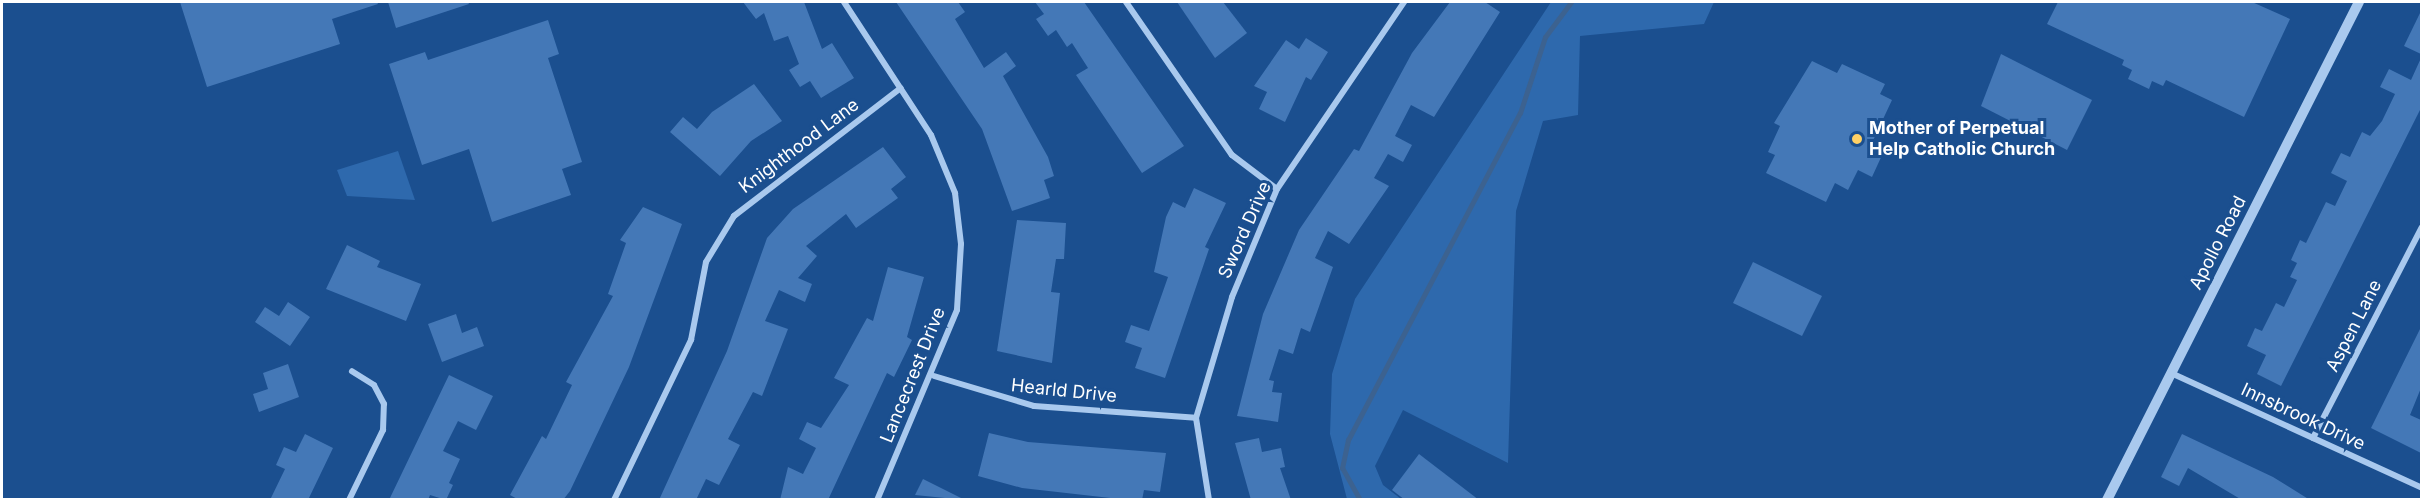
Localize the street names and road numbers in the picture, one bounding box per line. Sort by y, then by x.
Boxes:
street label: Knighthood Lane [735,94,863,198]
street label: Sword Drive [1214,178,1276,282]
street label: Apollo Road [2185,193,2251,293]
street label: Aspen Lane [2322,276,2386,376]
street label: Lancecrest Drive [876,304,950,446]
street label: Hearld Drive [1010,375,1118,407]
street label: Innsbrook Drive [2238,379,2368,455]

